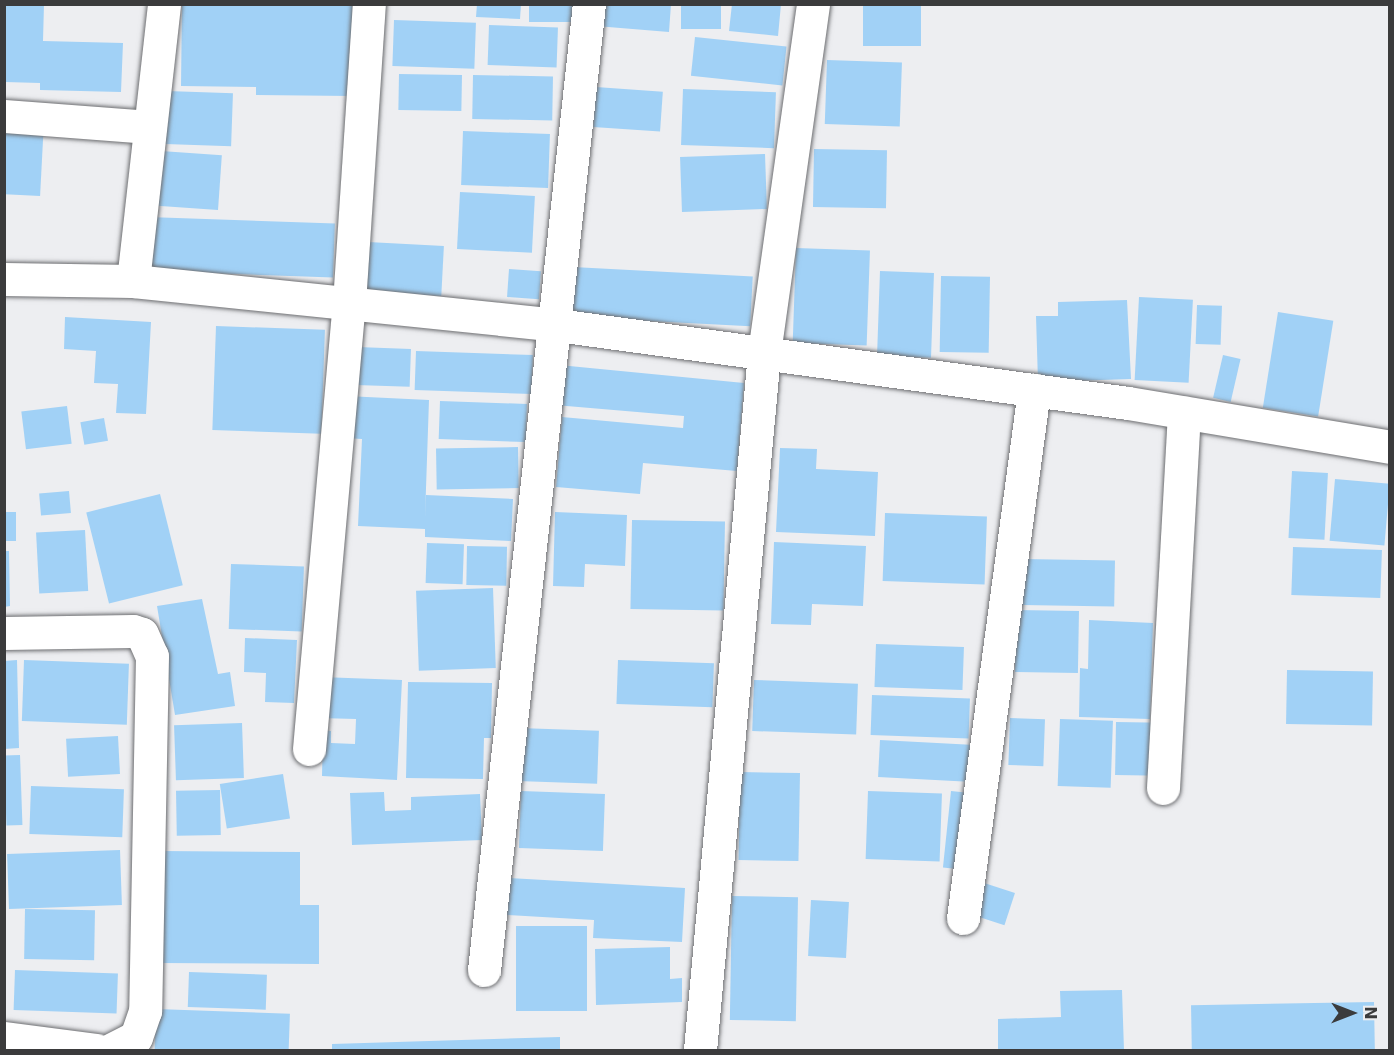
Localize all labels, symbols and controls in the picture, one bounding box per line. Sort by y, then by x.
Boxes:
north arrow [1322,983,1382,1043]
text: N [1361,1006,1380,1020]

